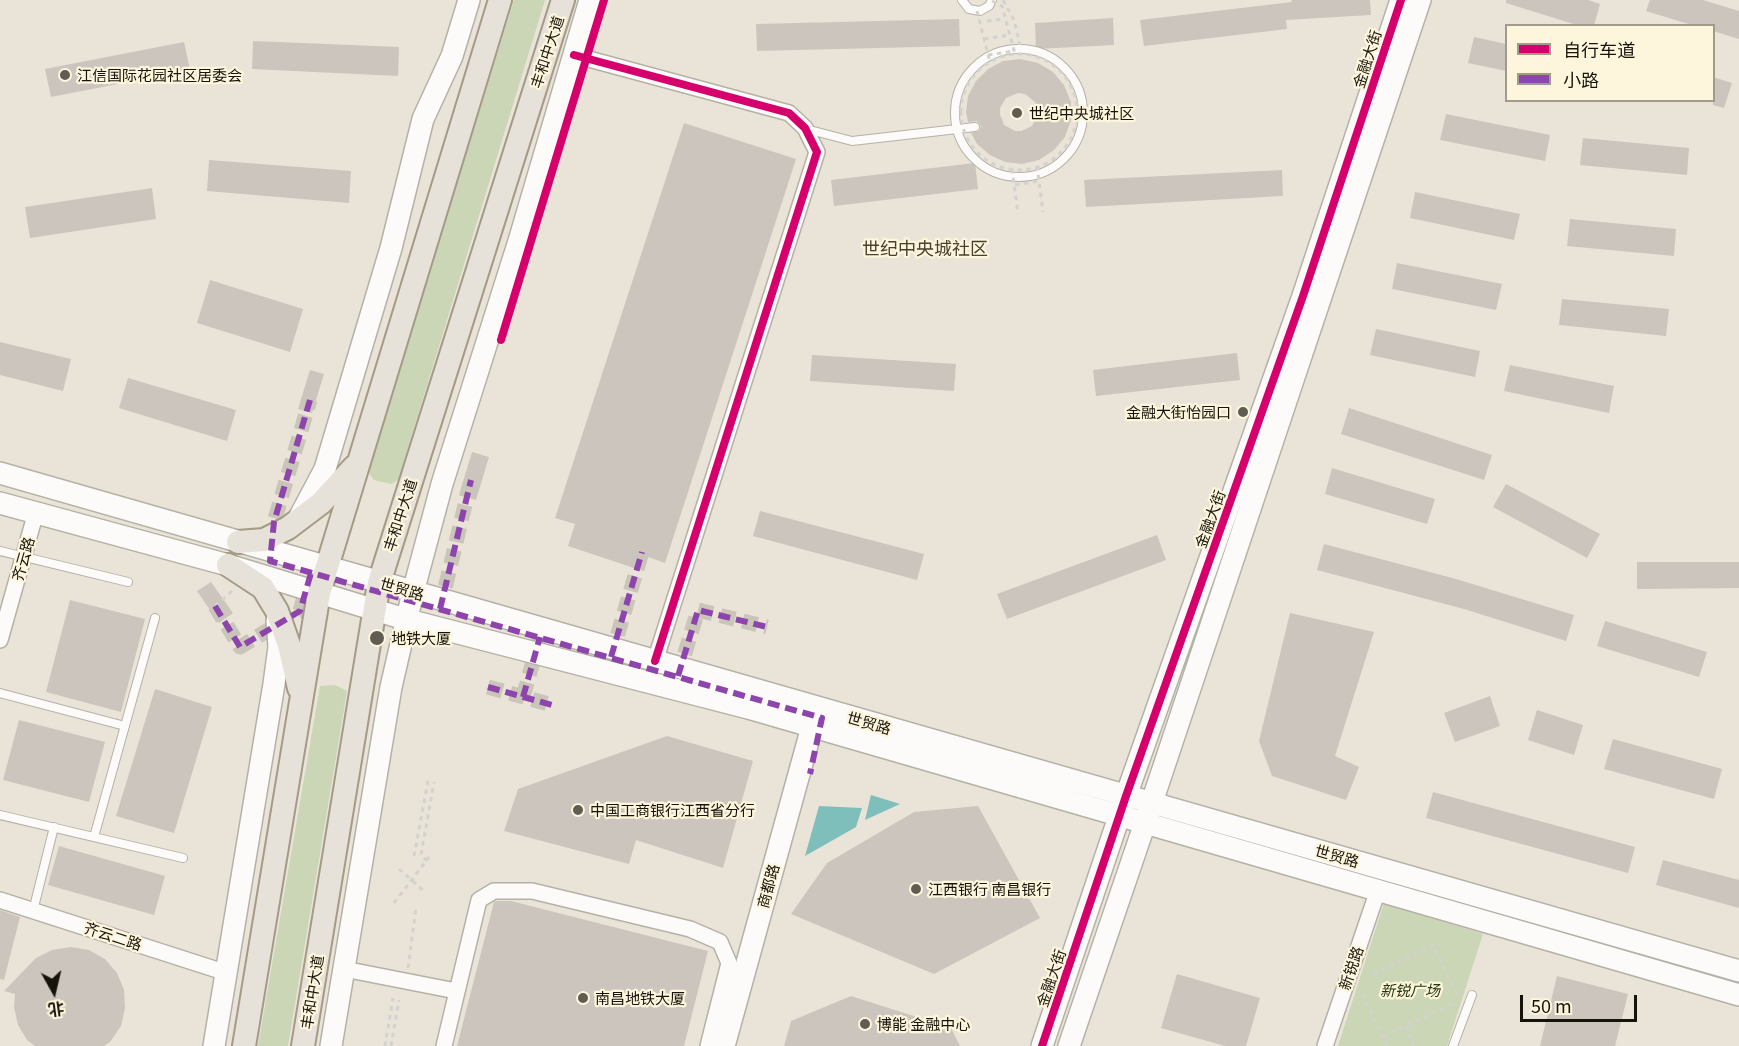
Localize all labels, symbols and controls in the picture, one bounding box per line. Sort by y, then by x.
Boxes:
street label: 丰和中大道 [527,14,567,90]
legend [1505,24,1715,102]
street label: 金融大街 [1349,28,1385,90]
text: 自行车道 [1563,36,1635,62]
place label: 江信国际花园社区居委会 [77,66,242,84]
text: 小路 [1563,66,1599,92]
marker: 江信国际花园社区居委会 [58,68,72,82]
place label: 世纪中央城社区 [1029,104,1134,122]
marker: 世纪中央城社区 [1010,106,1024,120]
district label: 世纪中央城社区 [862,237,988,259]
place label: 金融大街怡园口 [1126,403,1231,421]
marker: 金融大街怡园口 [1236,405,1250,419]
street label: 丰和中大道 [380,477,420,553]
street label: 金融大街 [1191,488,1229,550]
street label: 齐云路 [8,535,38,583]
street label: 世贸路 [378,574,426,604]
marker: 地铁大厦 [368,629,386,647]
place label: 地铁大厦 [391,629,451,647]
street label: 世贸路 [845,708,893,738]
place label: 中国工商银行江西省分行 [590,801,755,819]
marker: 中国工商银行江西省分行 [571,803,585,817]
street label: 世贸路 [1313,841,1361,871]
street label: 商都路 [753,862,783,910]
place label: 江西银行 南昌银行 [928,880,1051,898]
marker: 江西银行 南昌银行 [909,882,923,896]
street label: 齐云二路 [82,918,144,954]
street label: 新锐路 [1335,944,1367,992]
street label: 金融大街 [1033,947,1069,1009]
street label: 丰和中大道 [297,954,327,1030]
north arrow [24,962,84,1022]
park label: 新锐广场 [1380,981,1440,999]
scale bar [1523,983,1640,1021]
place label: 南昌地铁大厦 [595,989,685,1007]
marker: 南昌地铁大厦 [576,991,590,1005]
text: 50 m [1531,992,1572,1018]
text: 北 [47,997,66,1023]
place label: 博能 金融中心 [877,1015,970,1033]
marker: 博能 金融中心 [858,1017,872,1031]

